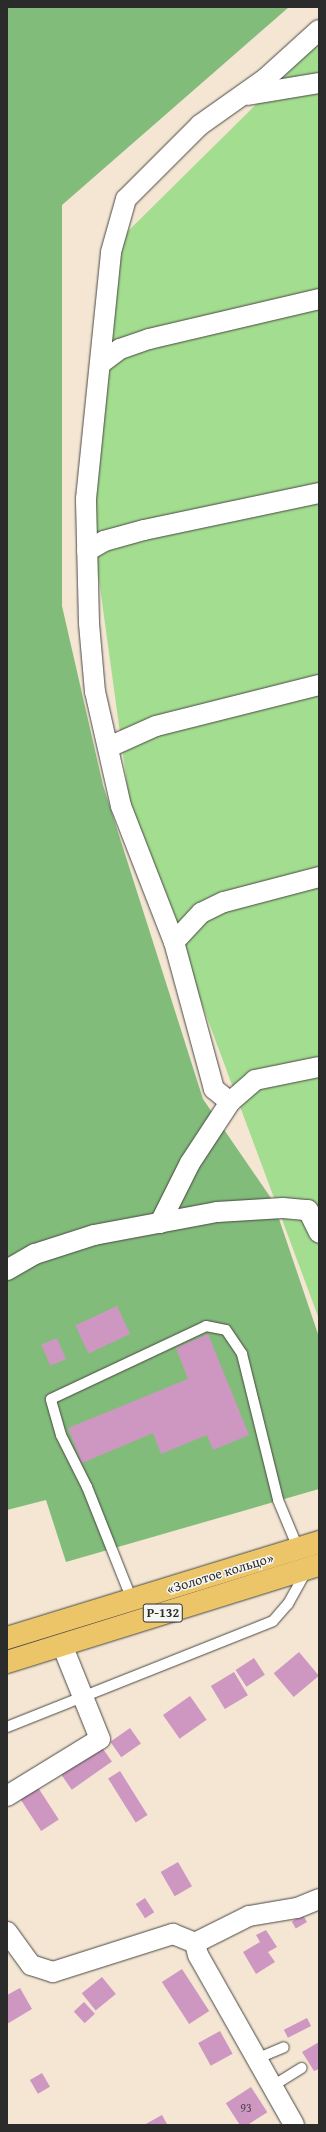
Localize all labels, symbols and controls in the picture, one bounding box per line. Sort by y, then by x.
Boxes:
street label: «Золотое кольцо» [165,1549,275,1597]
road number: Р-132 [142,1602,184,1624]
house number: 93 [240,2101,252,2115]

